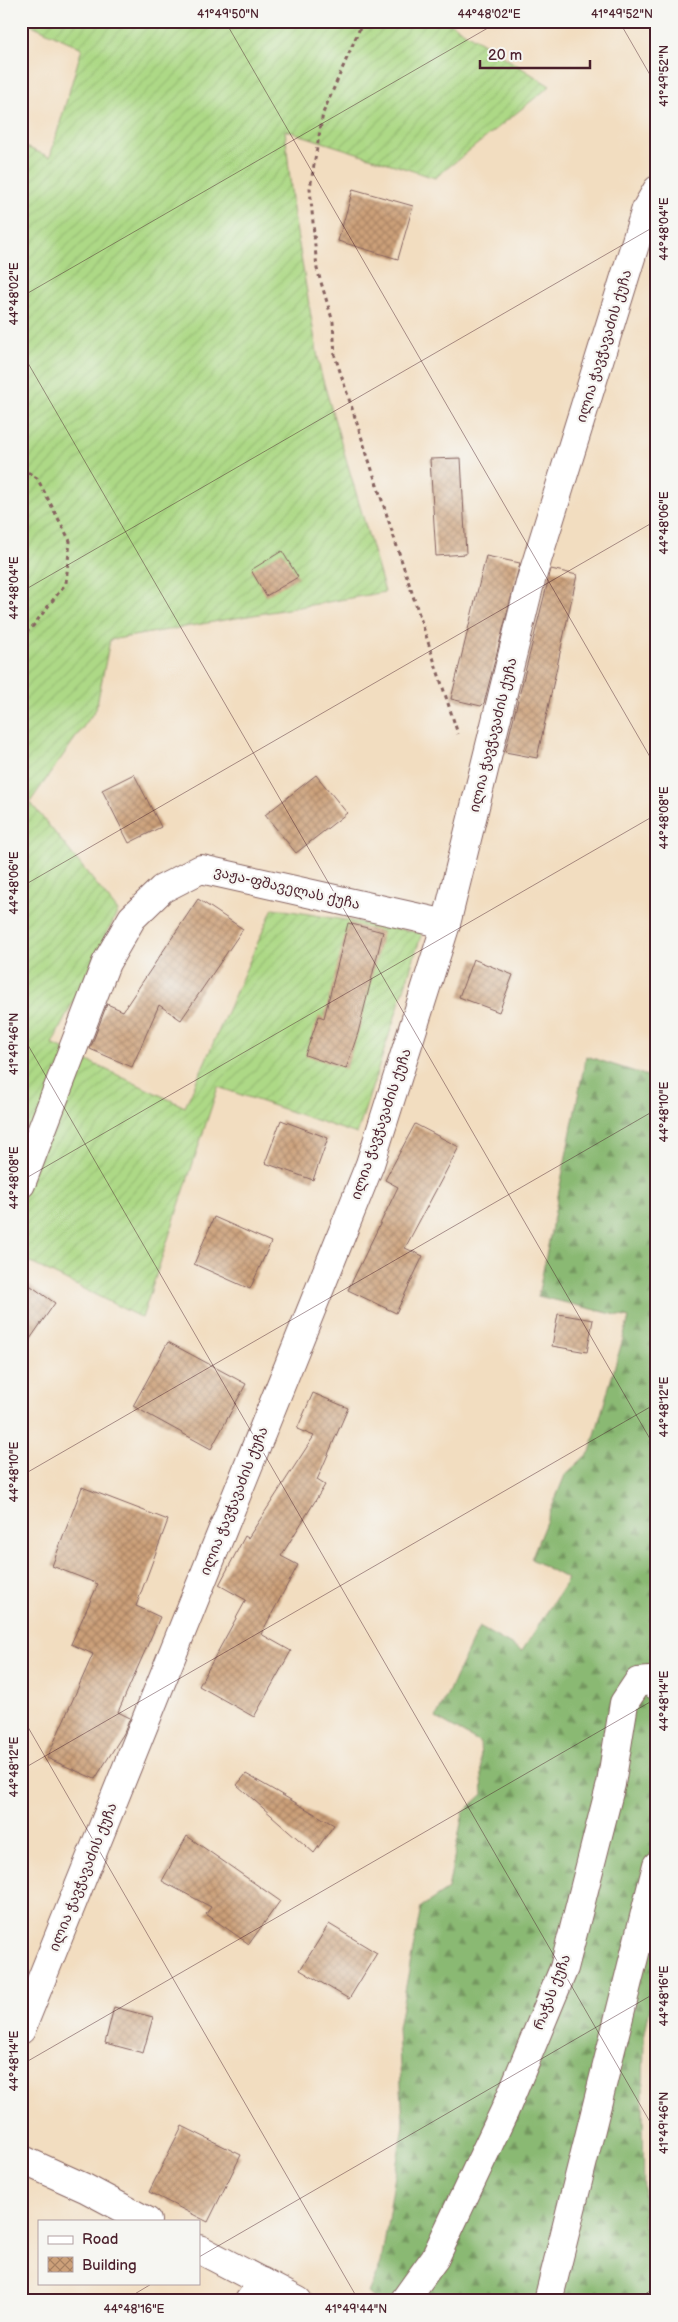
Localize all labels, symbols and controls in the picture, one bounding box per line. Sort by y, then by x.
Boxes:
text: 41°49'50"N [197,7,259,22]
text: 44°48'02"E [457,7,521,22]
text: 41°49'52"N [591,7,653,22]
scale bar [480,38,590,70]
text: 41°49'52"N [657,45,672,107]
text: 20 m [488,46,522,65]
text: 44°48'04"E [657,197,672,261]
text: 44°48'02"E [7,262,22,326]
street label: ილია ჭავჭავაძის ქუჩა [573,268,635,424]
text: 44°48'06"E [657,491,672,555]
text: 44°48'04"E [7,556,22,620]
street label: ილია ჭავჭავაძის ქუჩა [466,656,520,814]
text: 44°48'08"E [657,786,672,850]
text: 44°48'06"E [7,851,22,915]
street label: ვაჟა-ფშაველას ქუჩა [212,863,362,913]
text: 41°49'46"N [7,1013,22,1075]
street label: ილია ჭავჭავაძის ქუჩა [347,1046,415,1202]
text: 44°48'10"E [657,1082,672,1142]
text: 44°48'08"E [7,1146,22,1210]
text: 44°48'12"E [657,1377,672,1437]
street label: ილია ჭავჭავაძის ქუჩა [196,1424,272,1578]
text: 44°48'10"E [7,1442,22,1502]
text: 44°48'14"E [657,1670,672,1732]
text: 44°48'12"E [7,1737,22,1797]
street label: ილია ჭავჭავაძის ქუჩა [45,1800,121,1954]
street label: რაჭას ქუჩა [530,1952,574,2032]
text: 44°48'16"E [657,1965,672,2027]
text: 44°48'14"E [7,2030,22,2092]
text: 41°49'46"N [657,2092,672,2154]
legend [38,2220,200,2284]
text: Road [82,2230,118,2249]
text: Building [82,2256,137,2275]
text: 44°48'16"E [103,2302,165,2317]
text: 41°49'44"N [325,2302,387,2317]

